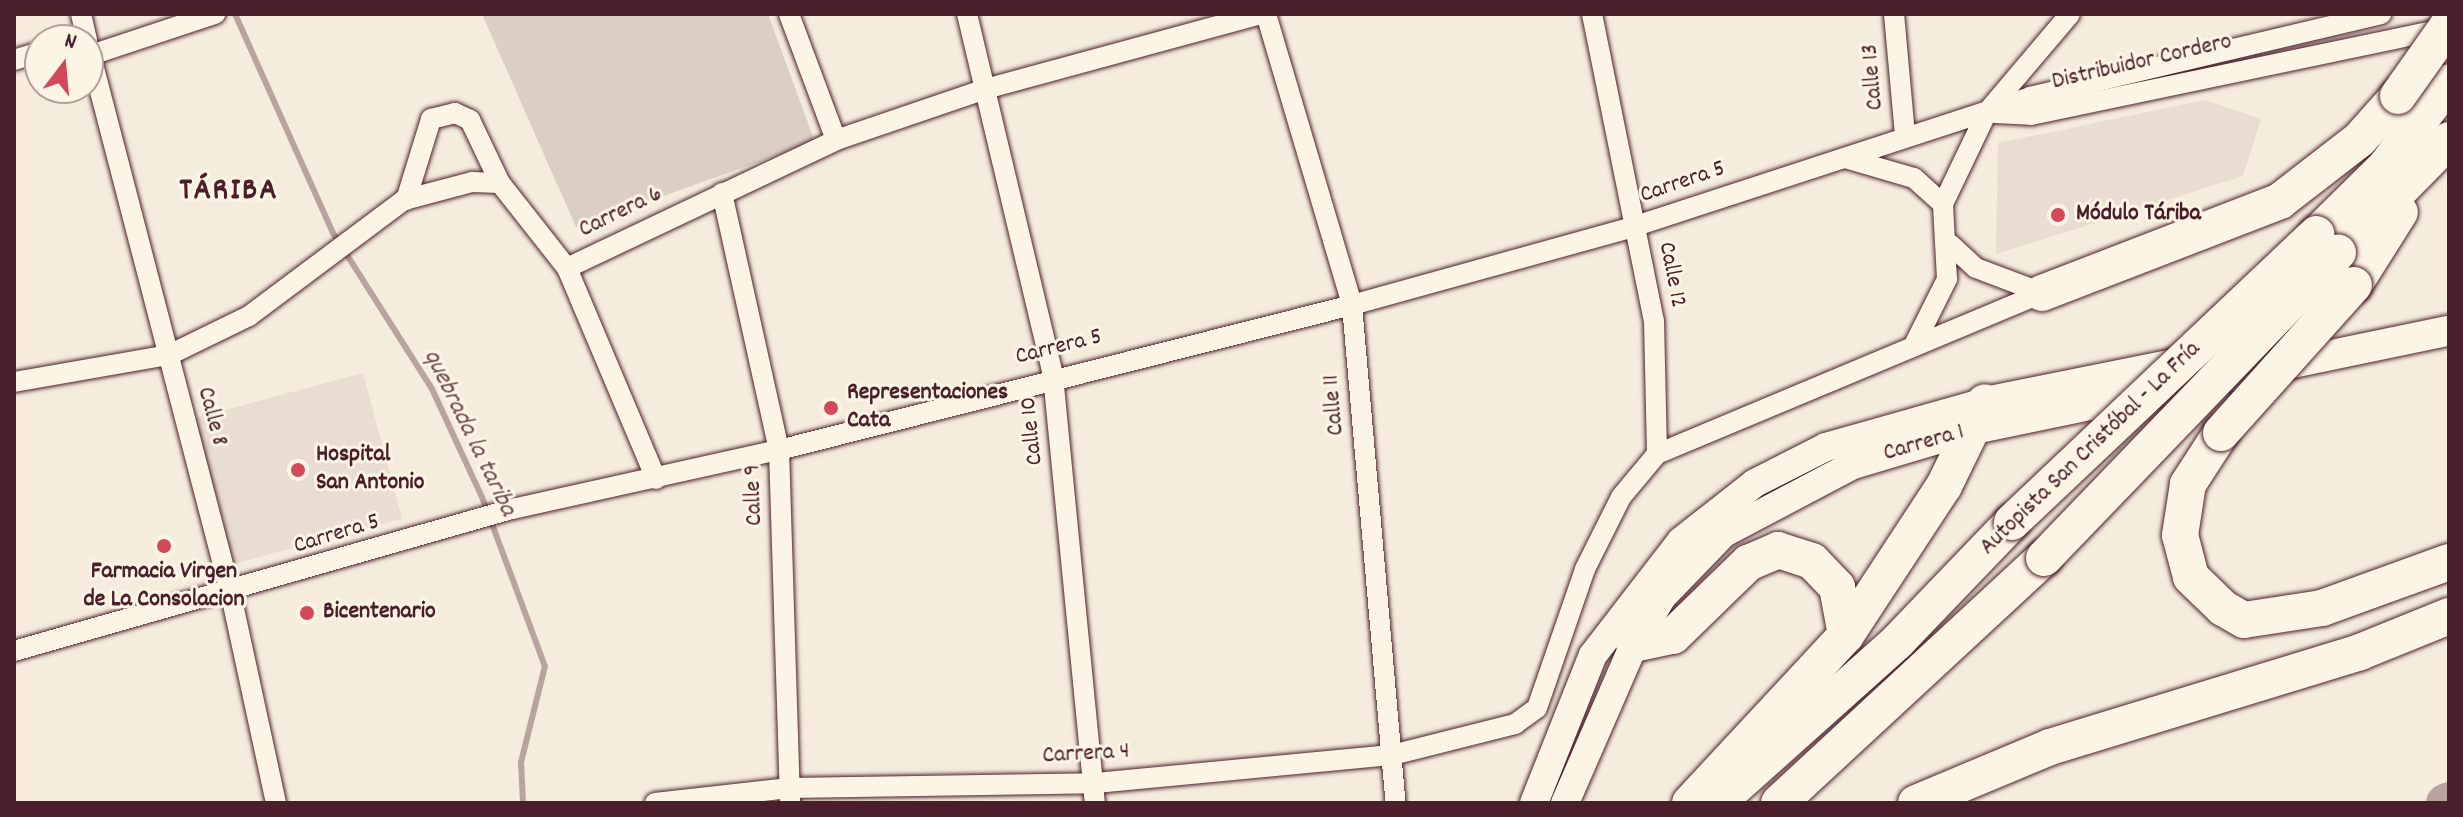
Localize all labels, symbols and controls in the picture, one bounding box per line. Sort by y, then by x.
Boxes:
north arrow [24,24,104,104]
text: N [61,26,80,59]
street label: Distribuidor Cordero [2049,28,2235,98]
street label: Calle 13 [1857,43,1891,111]
street label: Carrera 5 [1637,155,1729,211]
district label: TÁRIBA [179,173,279,211]
street label: Carrera 6 [575,181,667,245]
place label: Módulo Táriba [2076,201,2201,229]
marker: Módulo Táriba [2047,204,2069,226]
street label: Calle 12 [1651,240,1691,310]
street label: Carrera 5 [1013,323,1105,373]
street label: Autopista San Cristóbal - La Fría [1975,336,2207,562]
water label: quebrada la tariba [415,345,523,521]
street label: Calle 11 [1318,373,1352,437]
place label: Representaciones Cata [847,380,1008,436]
street label: Calle 8 [189,384,233,450]
street label: Calle 10 [1015,395,1051,467]
marker: Representaciones Cata [822,399,840,417]
street label: Carrera 1 [1880,419,1968,469]
place label: Hospital San Antonio [316,442,424,498]
marker: Hospital San Antonio [287,459,309,481]
street label: Calle 9 [740,464,770,526]
street label: Carrera 5 [291,508,383,562]
marker: Farmacia Virgen de La Consolacion [155,537,173,555]
place label: Farmacia Virgen de La Consolacion [83,559,245,615]
place label: Bicentenario [323,599,436,627]
marker: Bicentenario [298,604,316,622]
street label: Carrera 4 [1042,738,1130,772]

